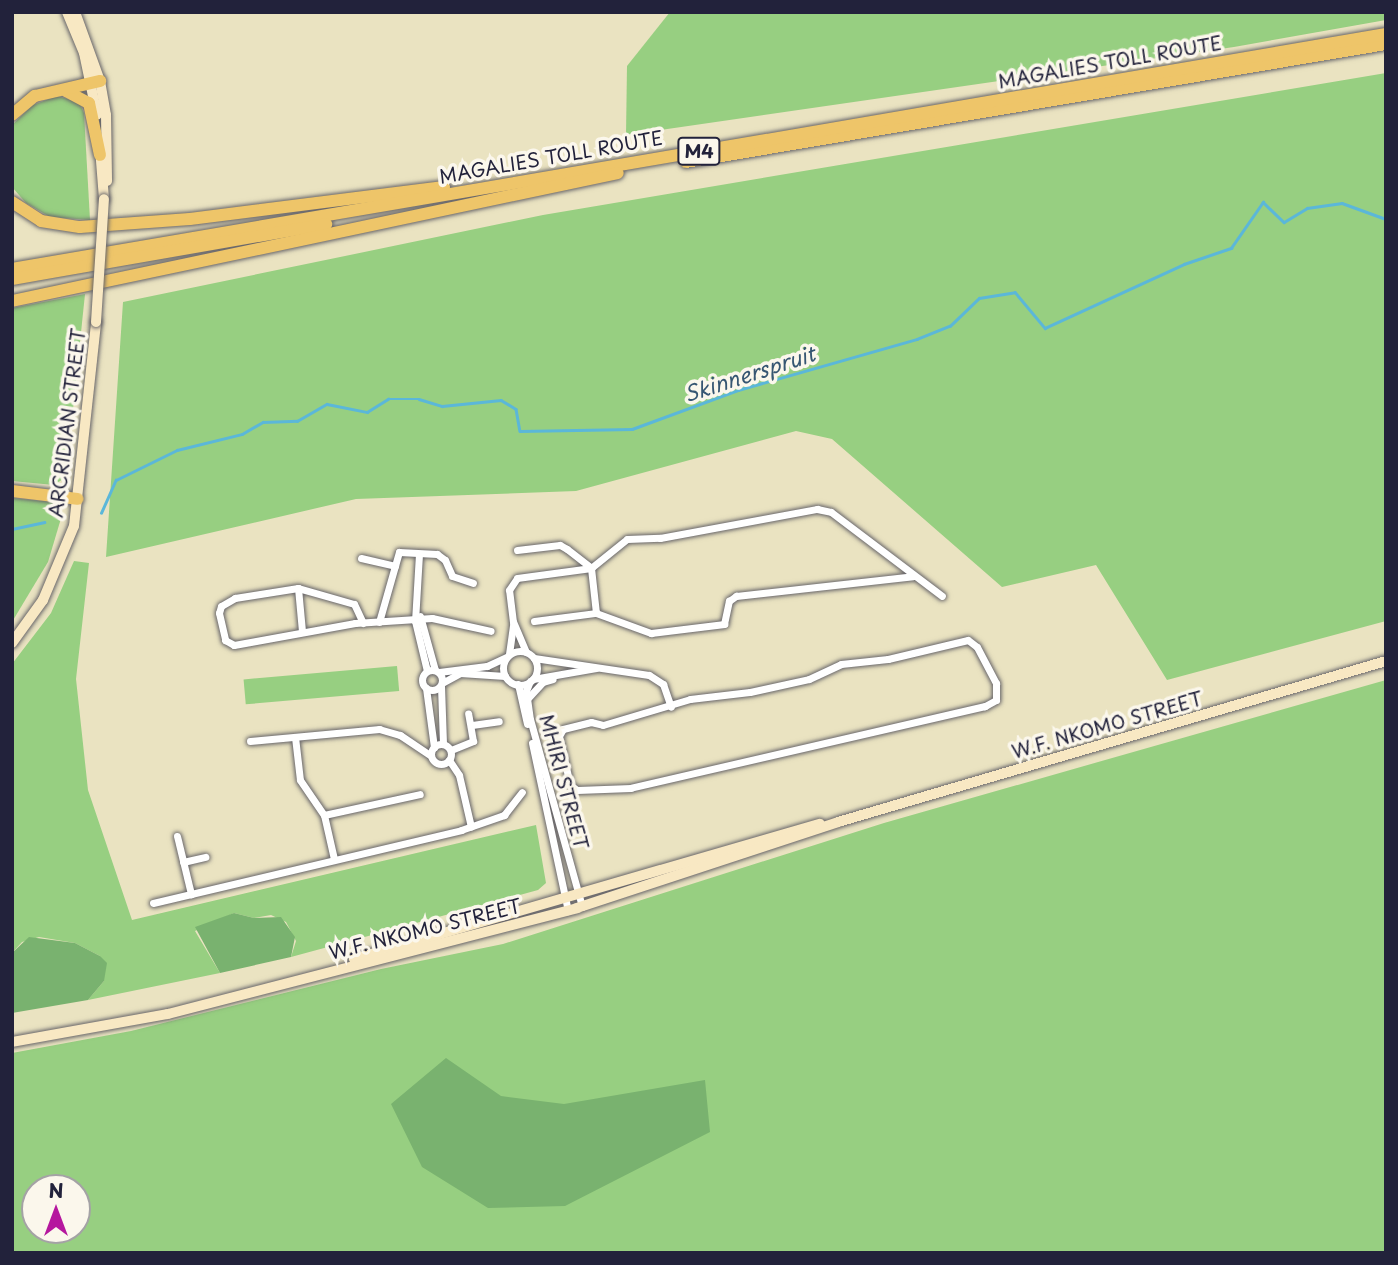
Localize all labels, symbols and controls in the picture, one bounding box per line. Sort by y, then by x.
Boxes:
street label: MAGALIES TOLL ROUTE [995,31,1225,93]
street label: MAGALIES TOLL ROUTE [436,126,666,188]
road number: M4 [676,136,722,166]
street label: ARCRIDIAN STREET [44,326,90,520]
water label: Skinnerspruit [680,340,818,406]
street label: W.F. NKOMO STREET [1008,687,1206,763]
street label: MHIRI STREET [535,712,593,852]
street label: W.F. NKOMO STREET [325,894,525,964]
north arrow [21,1174,91,1244]
text: N [48,1176,64,1204]

